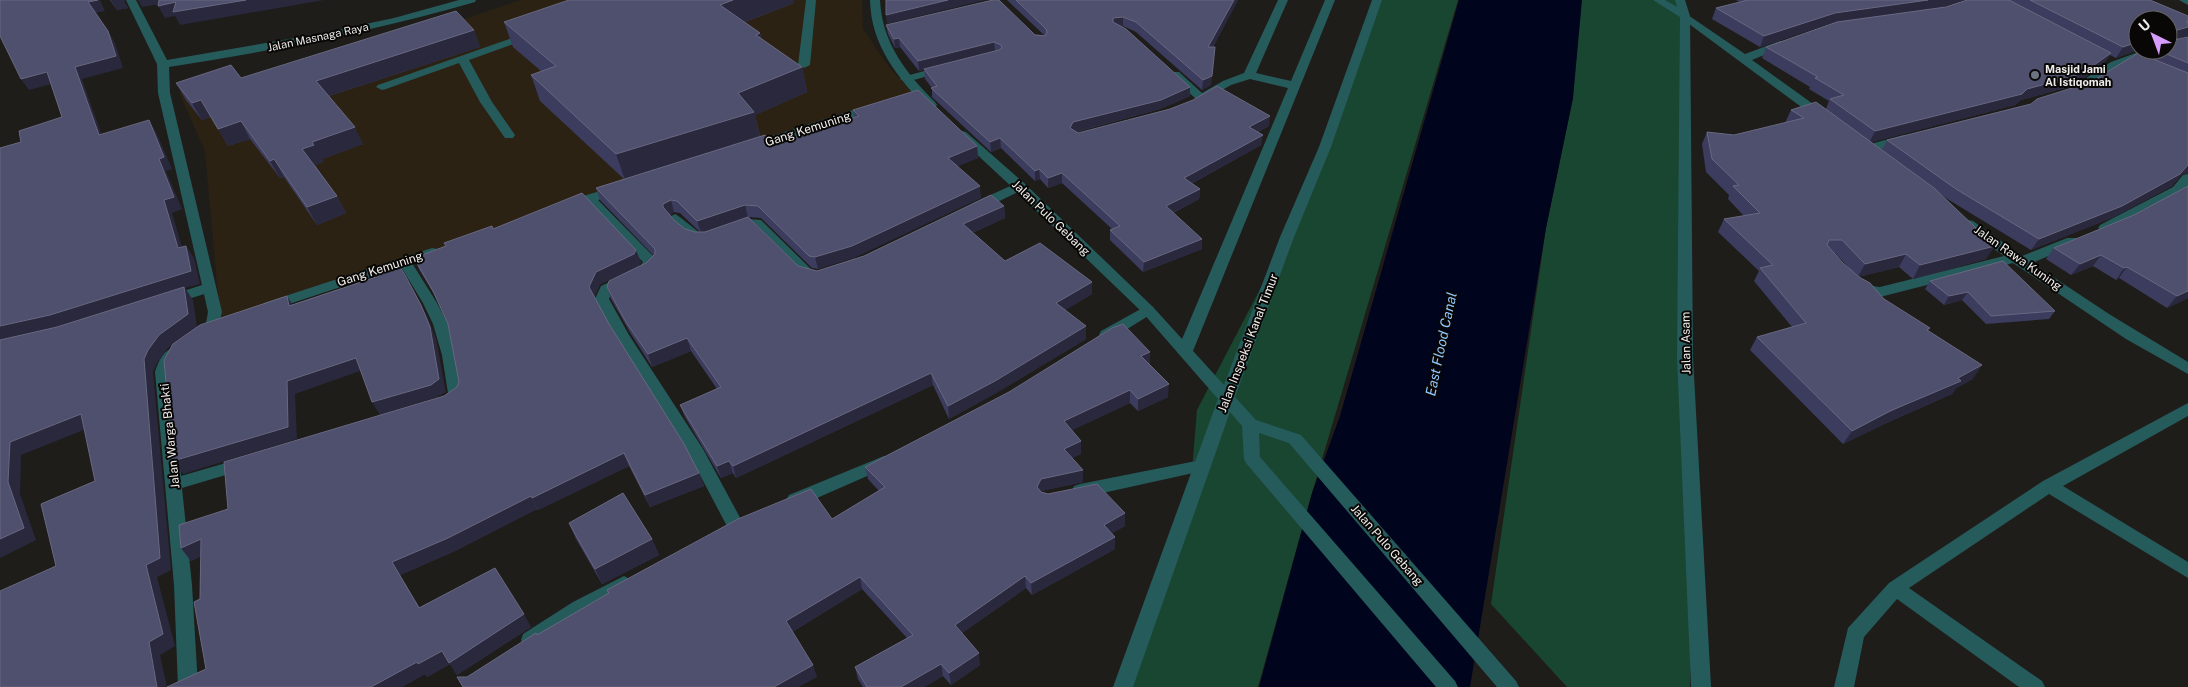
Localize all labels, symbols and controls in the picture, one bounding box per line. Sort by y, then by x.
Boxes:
north arrow [2128,10,2178,60]
text: U [2135,16,2153,35]
street label: Jalan Masnaga Raya [266,20,370,54]
place label: Masjid Jami Al Istiqomah [2045,63,2111,88]
marker: Masjid Jami Al Istiqomah [2029,69,2041,81]
street label: Gang Kemuning [763,109,853,149]
street label: Jalan Pulo Gebang [1009,177,1093,259]
street label: Jalan Rawa Kuning [1971,222,2065,294]
street label: Gang Kemuning [335,249,425,289]
street label: Jalan Inspeksi Kanal Timur [1215,271,1281,414]
water label: East Flood Canal [1422,291,1460,397]
street label: Jalan Asam [1678,311,1694,375]
street label: Jalan Warga Bhakti [158,383,182,489]
street label: Jalan Pulo Gebang [1348,502,1426,588]

